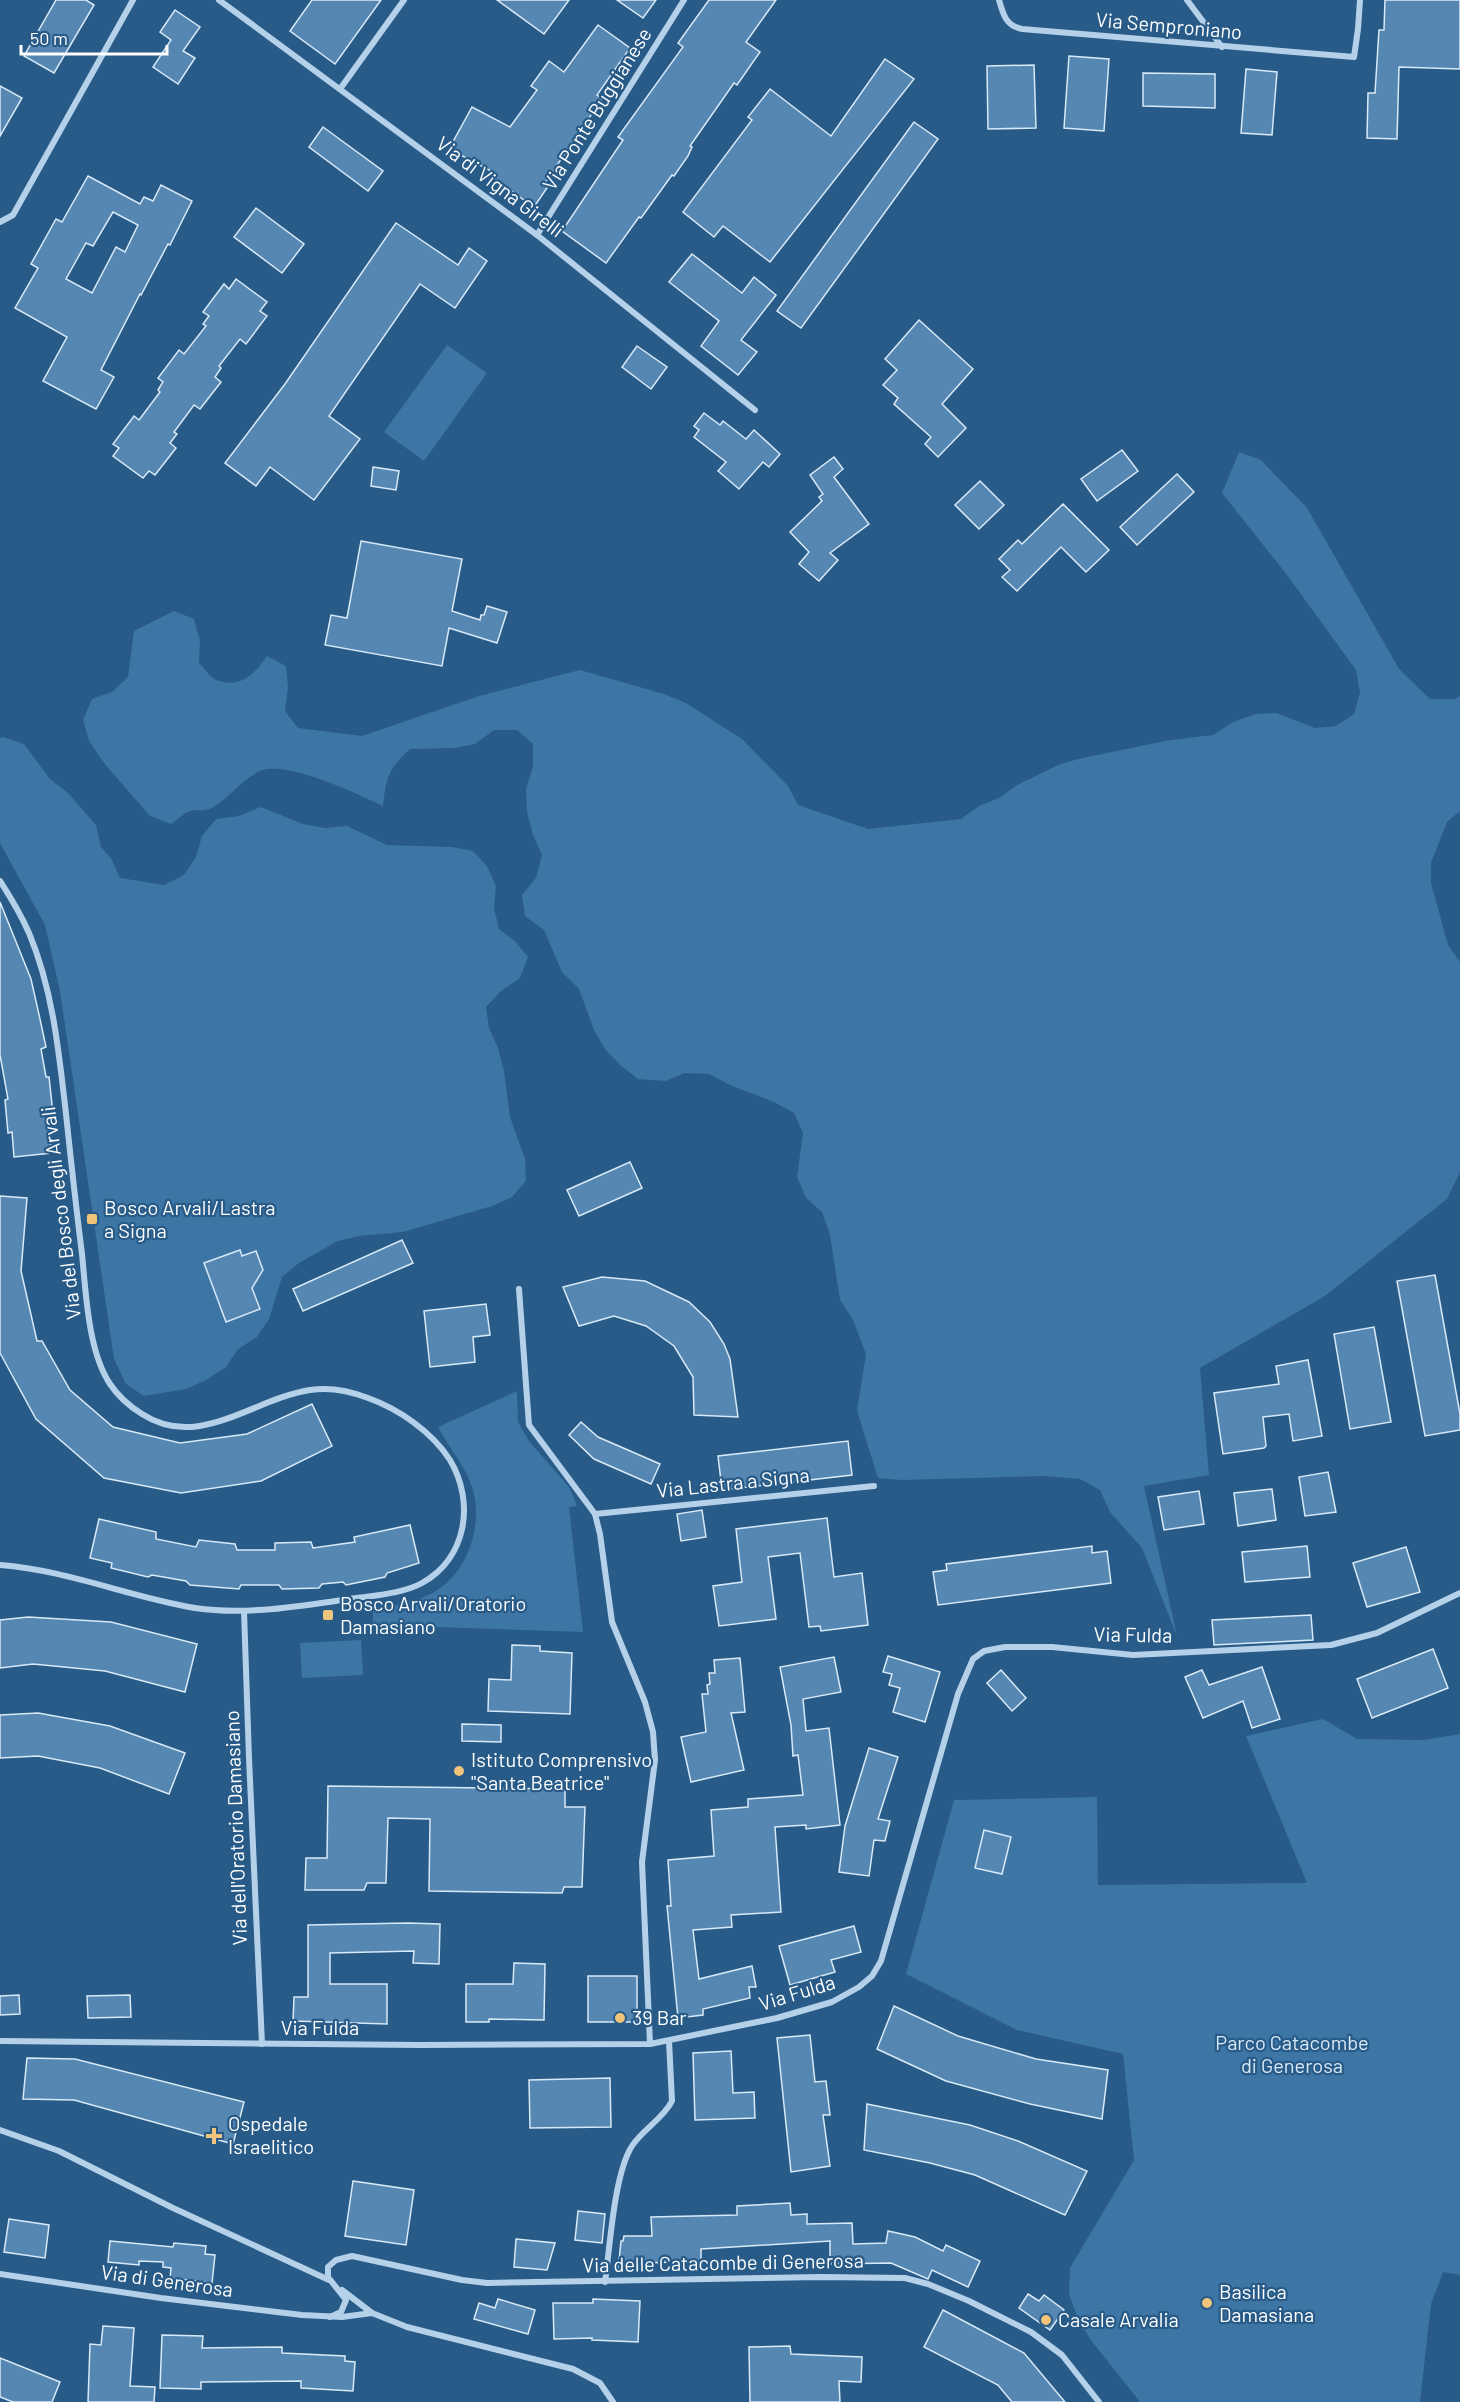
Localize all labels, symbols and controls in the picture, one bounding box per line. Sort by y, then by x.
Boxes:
street label: Via Semproniano [1095,7,1243,43]
scale bar [21,18,166,56]
street label: Via Ponte Buggianese [536,23,656,194]
text: 50 m [30,27,68,49]
street label: Via di Vigna Girelli [432,131,569,242]
street label: Via del Bosco degli Arvali [35,1105,85,1321]
place label: Bosco Arvali/Lastra a Signa [104,1195,275,1242]
marker: Bosco Arvali/Lastra a Signa [85,1212,99,1226]
street label: Via Lastra a Signa [655,1462,811,1502]
place label: Bosco Arvali/Oratorio Damasiano [340,1591,526,1638]
marker: Bosco Arvali/Oratorio Damasiano [321,1608,335,1622]
street label: Via Fulda [1094,1621,1173,1647]
street label: Via dell'Oratorio Damasiano [219,1710,251,1946]
place label: Istituto Comprensivo "Santa Beatrice" [471,1747,652,1794]
marker: Istituto Comprensivo "Santa Beatrice" [452,1764,466,1778]
street label: Via Fulda [756,1969,838,2015]
place label: 39 Bar [632,2005,687,2029]
marker: 39 Bar [613,2011,627,2025]
street label: Via Fulda [281,2015,359,2039]
park label: Parco Catacombe di Generosa [1215,2030,1369,2077]
place label: Ospedale Israelitico [228,2111,314,2158]
marker: Ospedale Israelitico [205,2127,223,2145]
street label: Via delle Catacombe di Generosa [582,2248,864,2276]
street label: Via di Generosa [99,2259,235,2301]
place label: Basilica Damasiana [1219,2279,1314,2326]
marker: Basilica Damasiana [1200,2296,1214,2310]
place label: Casale Arvalia [1058,2307,1179,2331]
marker: Casale Arvalia [1039,2313,1053,2327]

